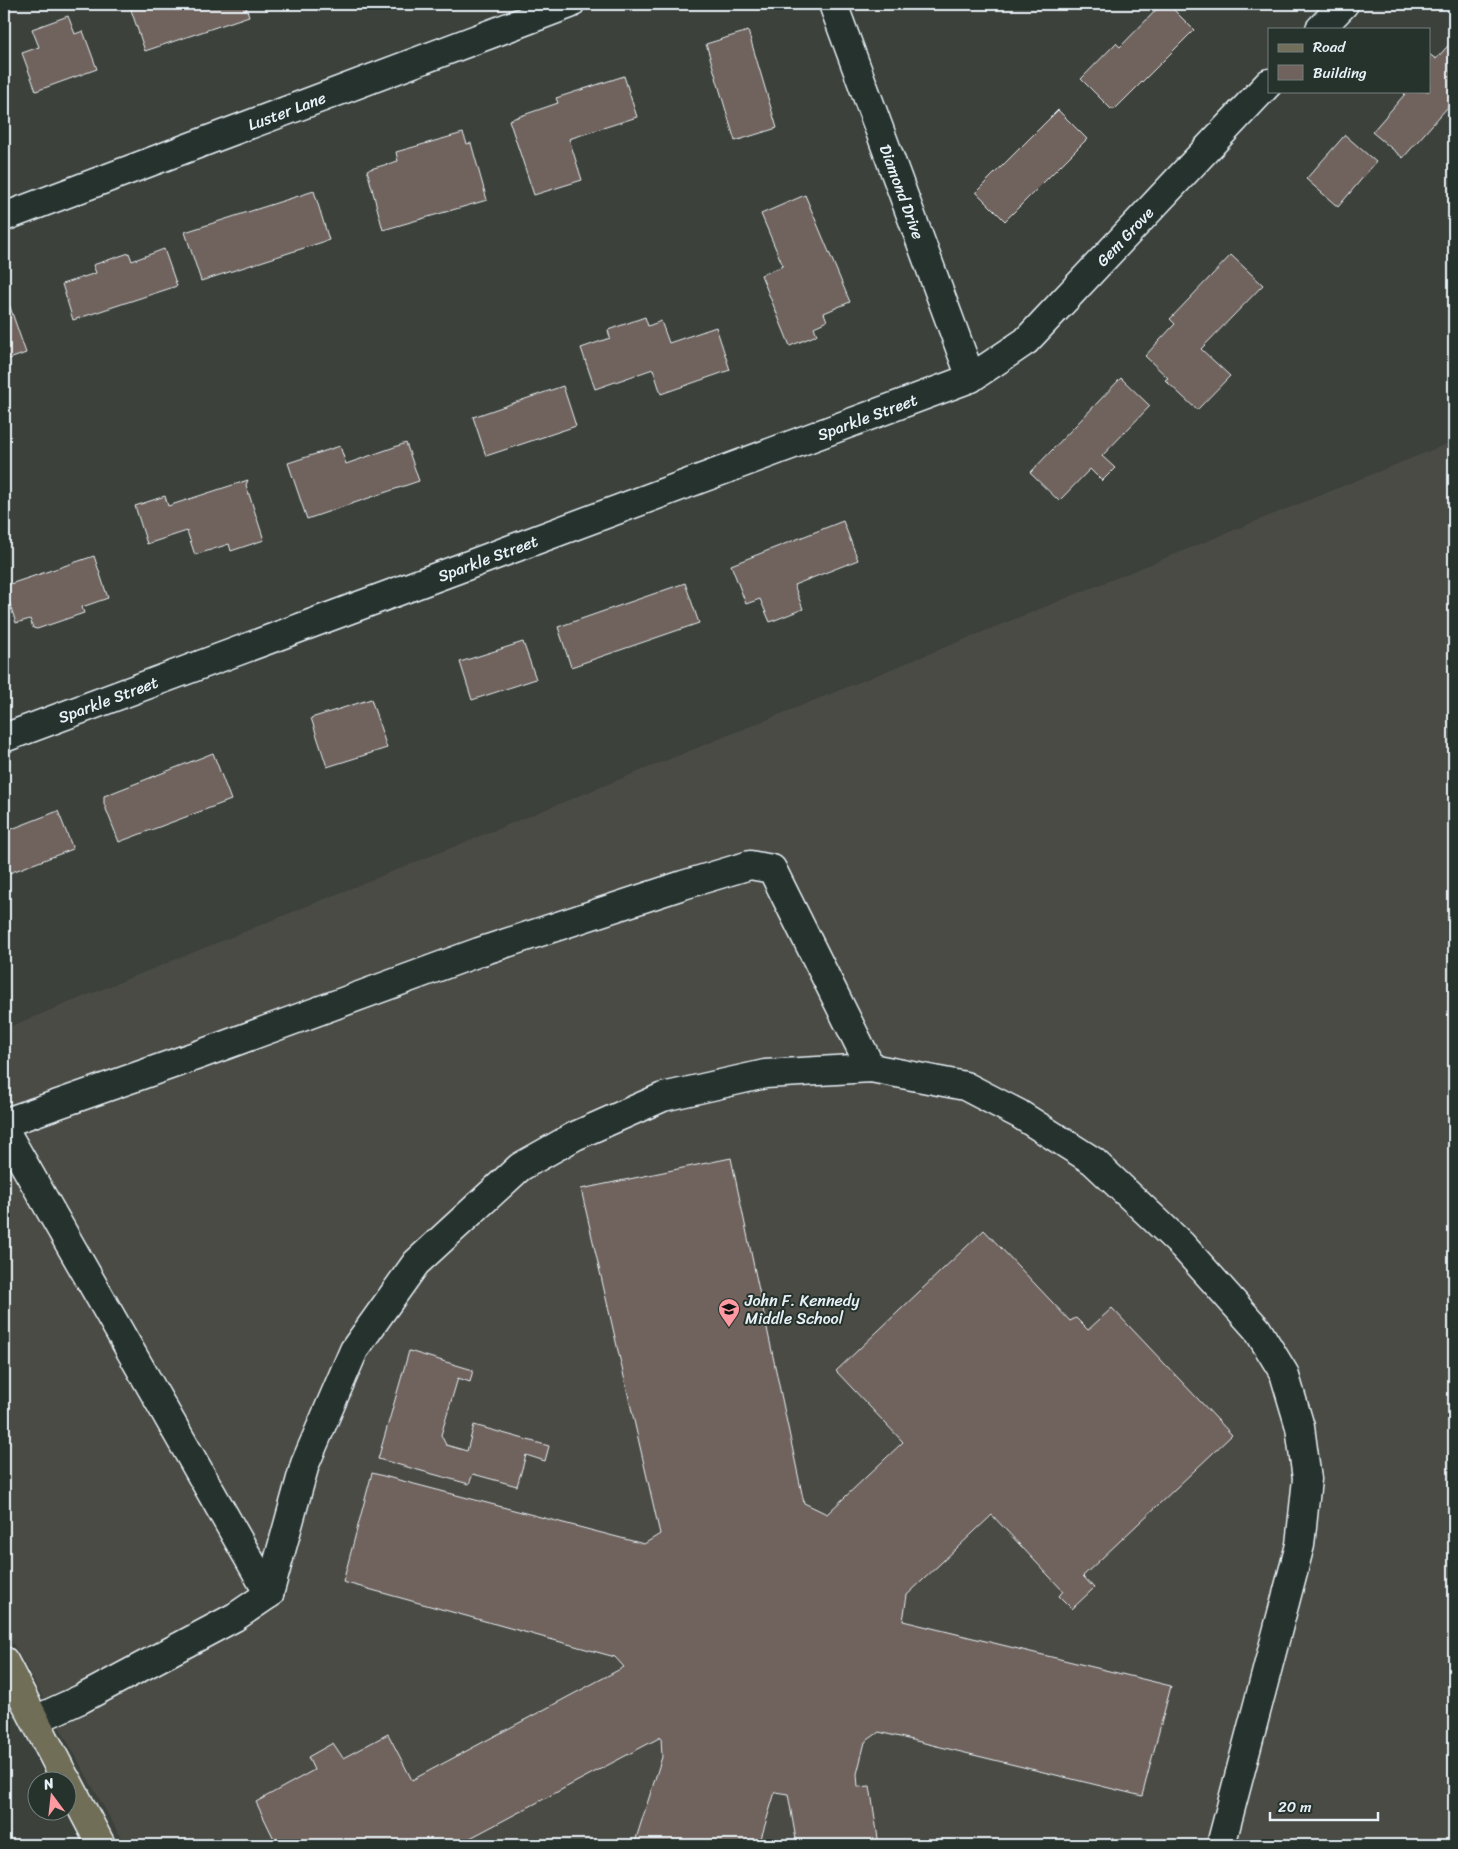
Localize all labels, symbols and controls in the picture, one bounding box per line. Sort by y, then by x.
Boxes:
legend [1268,28,1430,92]
text: Road [1313,34,1346,60]
text: Building [1313,60,1367,86]
street label: Luster Lane [243,83,330,139]
street label: Diamond Drive [871,140,933,243]
street label: Gem Grove [1089,199,1161,273]
street label: Sparkle Street [813,385,921,449]
street label: Sparkle Street [433,526,542,590]
street label: Sparkle Street [54,667,162,731]
place label: John F. Kennedy Middle School [744,1286,860,1333]
school or university icon: John F. Kennedy Middle School [717,1297,741,1328]
text: N [40,1771,57,1798]
north arrow [28,1772,78,1822]
scale bar [1270,1789,1378,1821]
text: 20 m [1278,1794,1312,1820]

